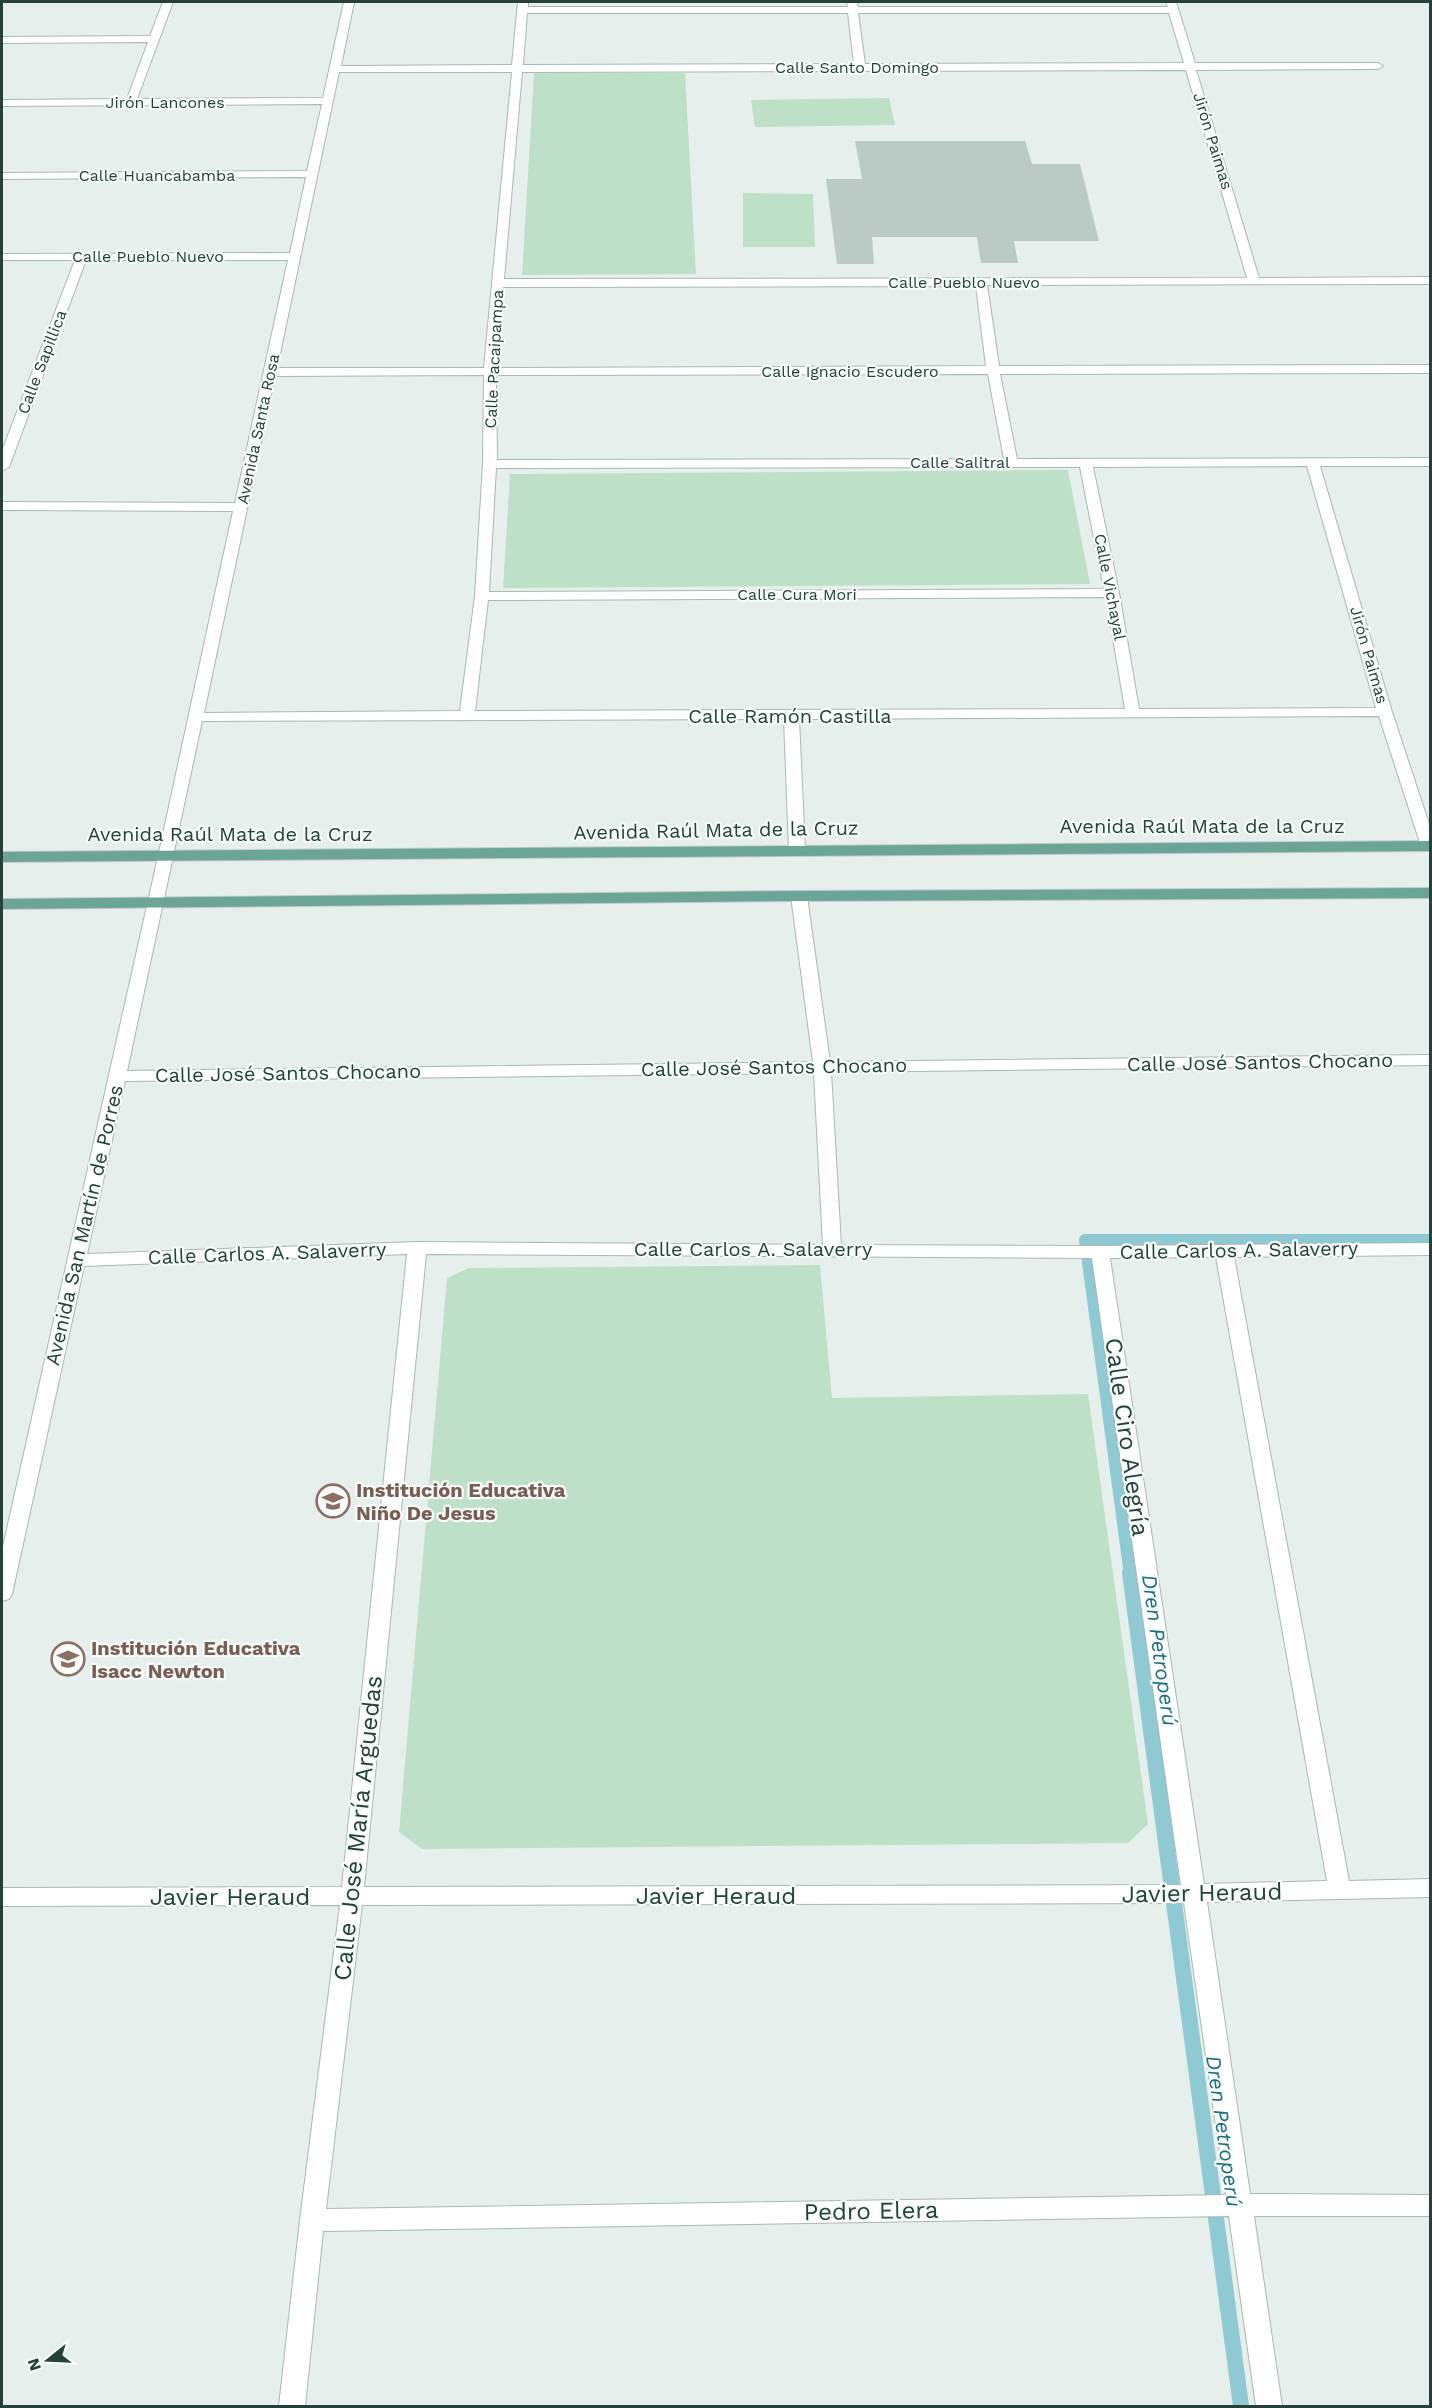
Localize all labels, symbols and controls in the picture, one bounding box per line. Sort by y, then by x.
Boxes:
street label: Calle Santo Domingo [775,58,939,77]
street label: Jirón Paimas [1189,90,1237,192]
street label: Jirón Lancones [105,93,225,112]
street label: Calle Huancabamba [79,166,235,185]
street label: Calle Pueblo Nuevo [72,247,224,266]
street label: Calle Pueblo Nuevo [888,273,1040,292]
street label: Calle Pacaipampa [481,289,507,429]
street label: Calle Sapillica [13,307,71,417]
street label: Avenida Santa Rosa [233,352,283,506]
street label: Calle Ignacio Escudero [761,362,939,381]
street label: Calle Salitral [910,453,1010,472]
street label: Calle Vichayal [1090,532,1130,642]
street label: Calle Cura Mori [737,585,857,604]
street label: Jirón Paimas [1346,604,1392,706]
street label: Calle Ramón Castilla [688,704,892,728]
street label: Avenida Raúl Mata de la Cruz [1059,814,1345,838]
street label: Avenida Raúl Mata de la Cruz [573,816,859,844]
street label: Avenida Raúl Mata de la Cruz [87,822,373,846]
street label: Calle José Santos Chocano [1127,1048,1393,1076]
street label: Calle José Santos Chocano [641,1053,907,1081]
street label: Calle José Santos Chocano [155,1059,421,1087]
street label: Avenida San Martín de Porres [40,1082,128,1368]
street label: Calle Carlos A. Salaverry [1119,1236,1359,1264]
street label: Calle Carlos A. Salaverry [147,1237,387,1269]
street label: Calle Carlos A. Salaverry [634,1237,873,1261]
street label: Calle Ciro Alegría [1099,1336,1155,1538]
place label: Institución Educativa Niño De Jesus [356,1478,566,1525]
school or university icon: Institución Educativa Niño De Jesus [315,1483,351,1519]
water label: Dren Petroperú [1137,1573,1183,1727]
place label: Institución Educativa Isacc Newton [91,1636,301,1683]
school or university icon: Institución Educativa Isacc Newton [50,1641,86,1677]
street label: Calle José María Arguedas [328,1674,388,1982]
street label: Javier Heraud [1121,1878,1283,1908]
street label: Javier Heraud [636,1882,796,1910]
street label: Javier Heraud [150,1883,310,1911]
water label: Dren Petroperú [1201,2054,1247,2208]
street label: Pedro Elera [803,2196,939,2226]
north arrow [18,2330,78,2390]
text: N [23,2356,45,2373]

